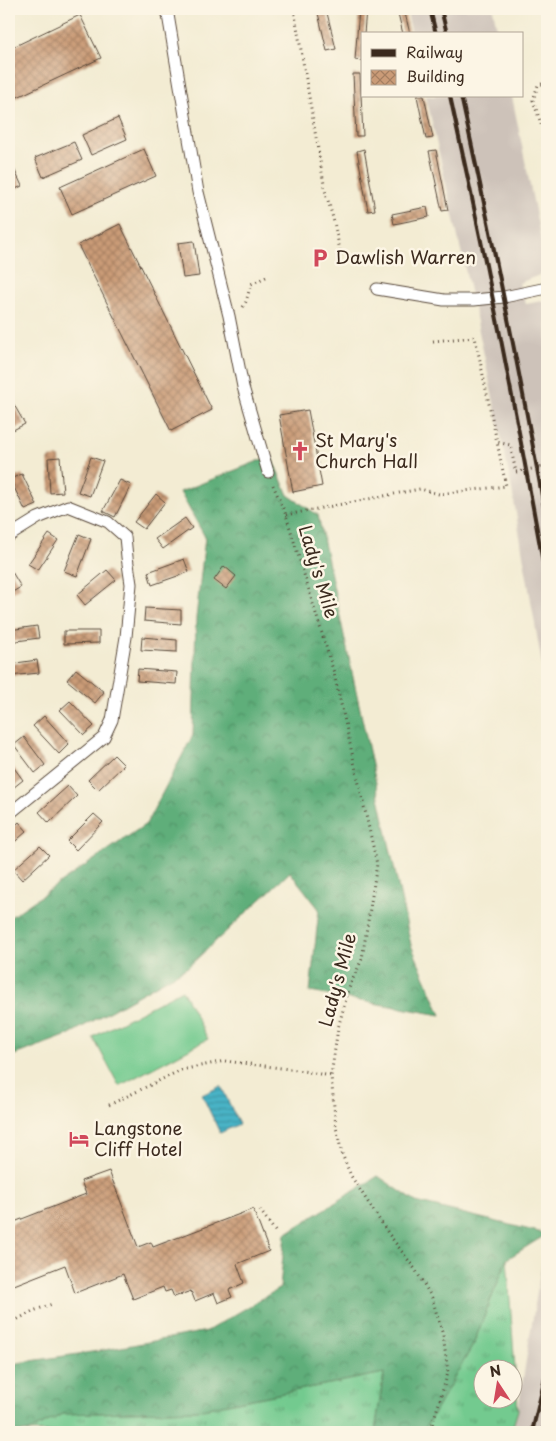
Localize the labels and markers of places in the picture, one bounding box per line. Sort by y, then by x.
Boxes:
place label: Dawlish Warren [335,243,476,270]
parking icon: Dawlish Warren [309,247,331,269]
place label: St Mary's Church Hall [315,426,418,474]
church icon: St Mary's Church Hall [289,440,311,462]
place label: Langstone Cliff Hotel [94,1114,183,1162]
hotel icon: Langstone Cliff Hotel [68,1128,90,1150]

